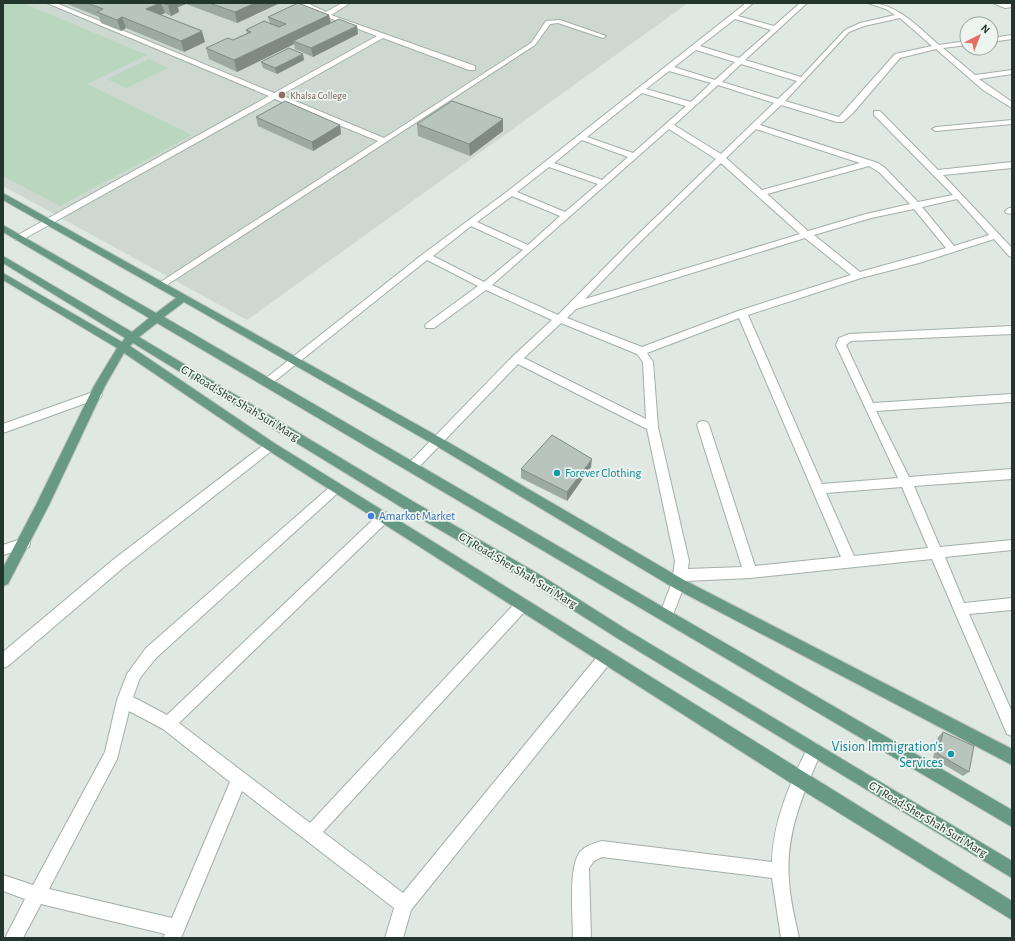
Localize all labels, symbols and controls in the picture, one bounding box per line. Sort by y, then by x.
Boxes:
north arrow [959,16,999,56]
text: N [979,22,992,36]
marker: Khalsa College [277,90,287,100]
place label: Khalsa College [290,91,347,101]
street label: GT Road;Sher Shah Suri Marg [179,363,301,443]
place label: Forever Clothing [565,467,642,479]
marker: Forever Clothing [552,468,562,478]
place label: Amarkot Market [379,510,455,522]
marker: Amarkot Market [366,511,376,521]
street label: GT Road;Sher Shah Suri Marg [457,530,579,610]
place label: Vision Immigration's Services [832,740,943,770]
marker: Vision Immigration's Services [946,749,956,759]
street label: GT Road;Sher Shah Suri Marg [867,779,989,859]

